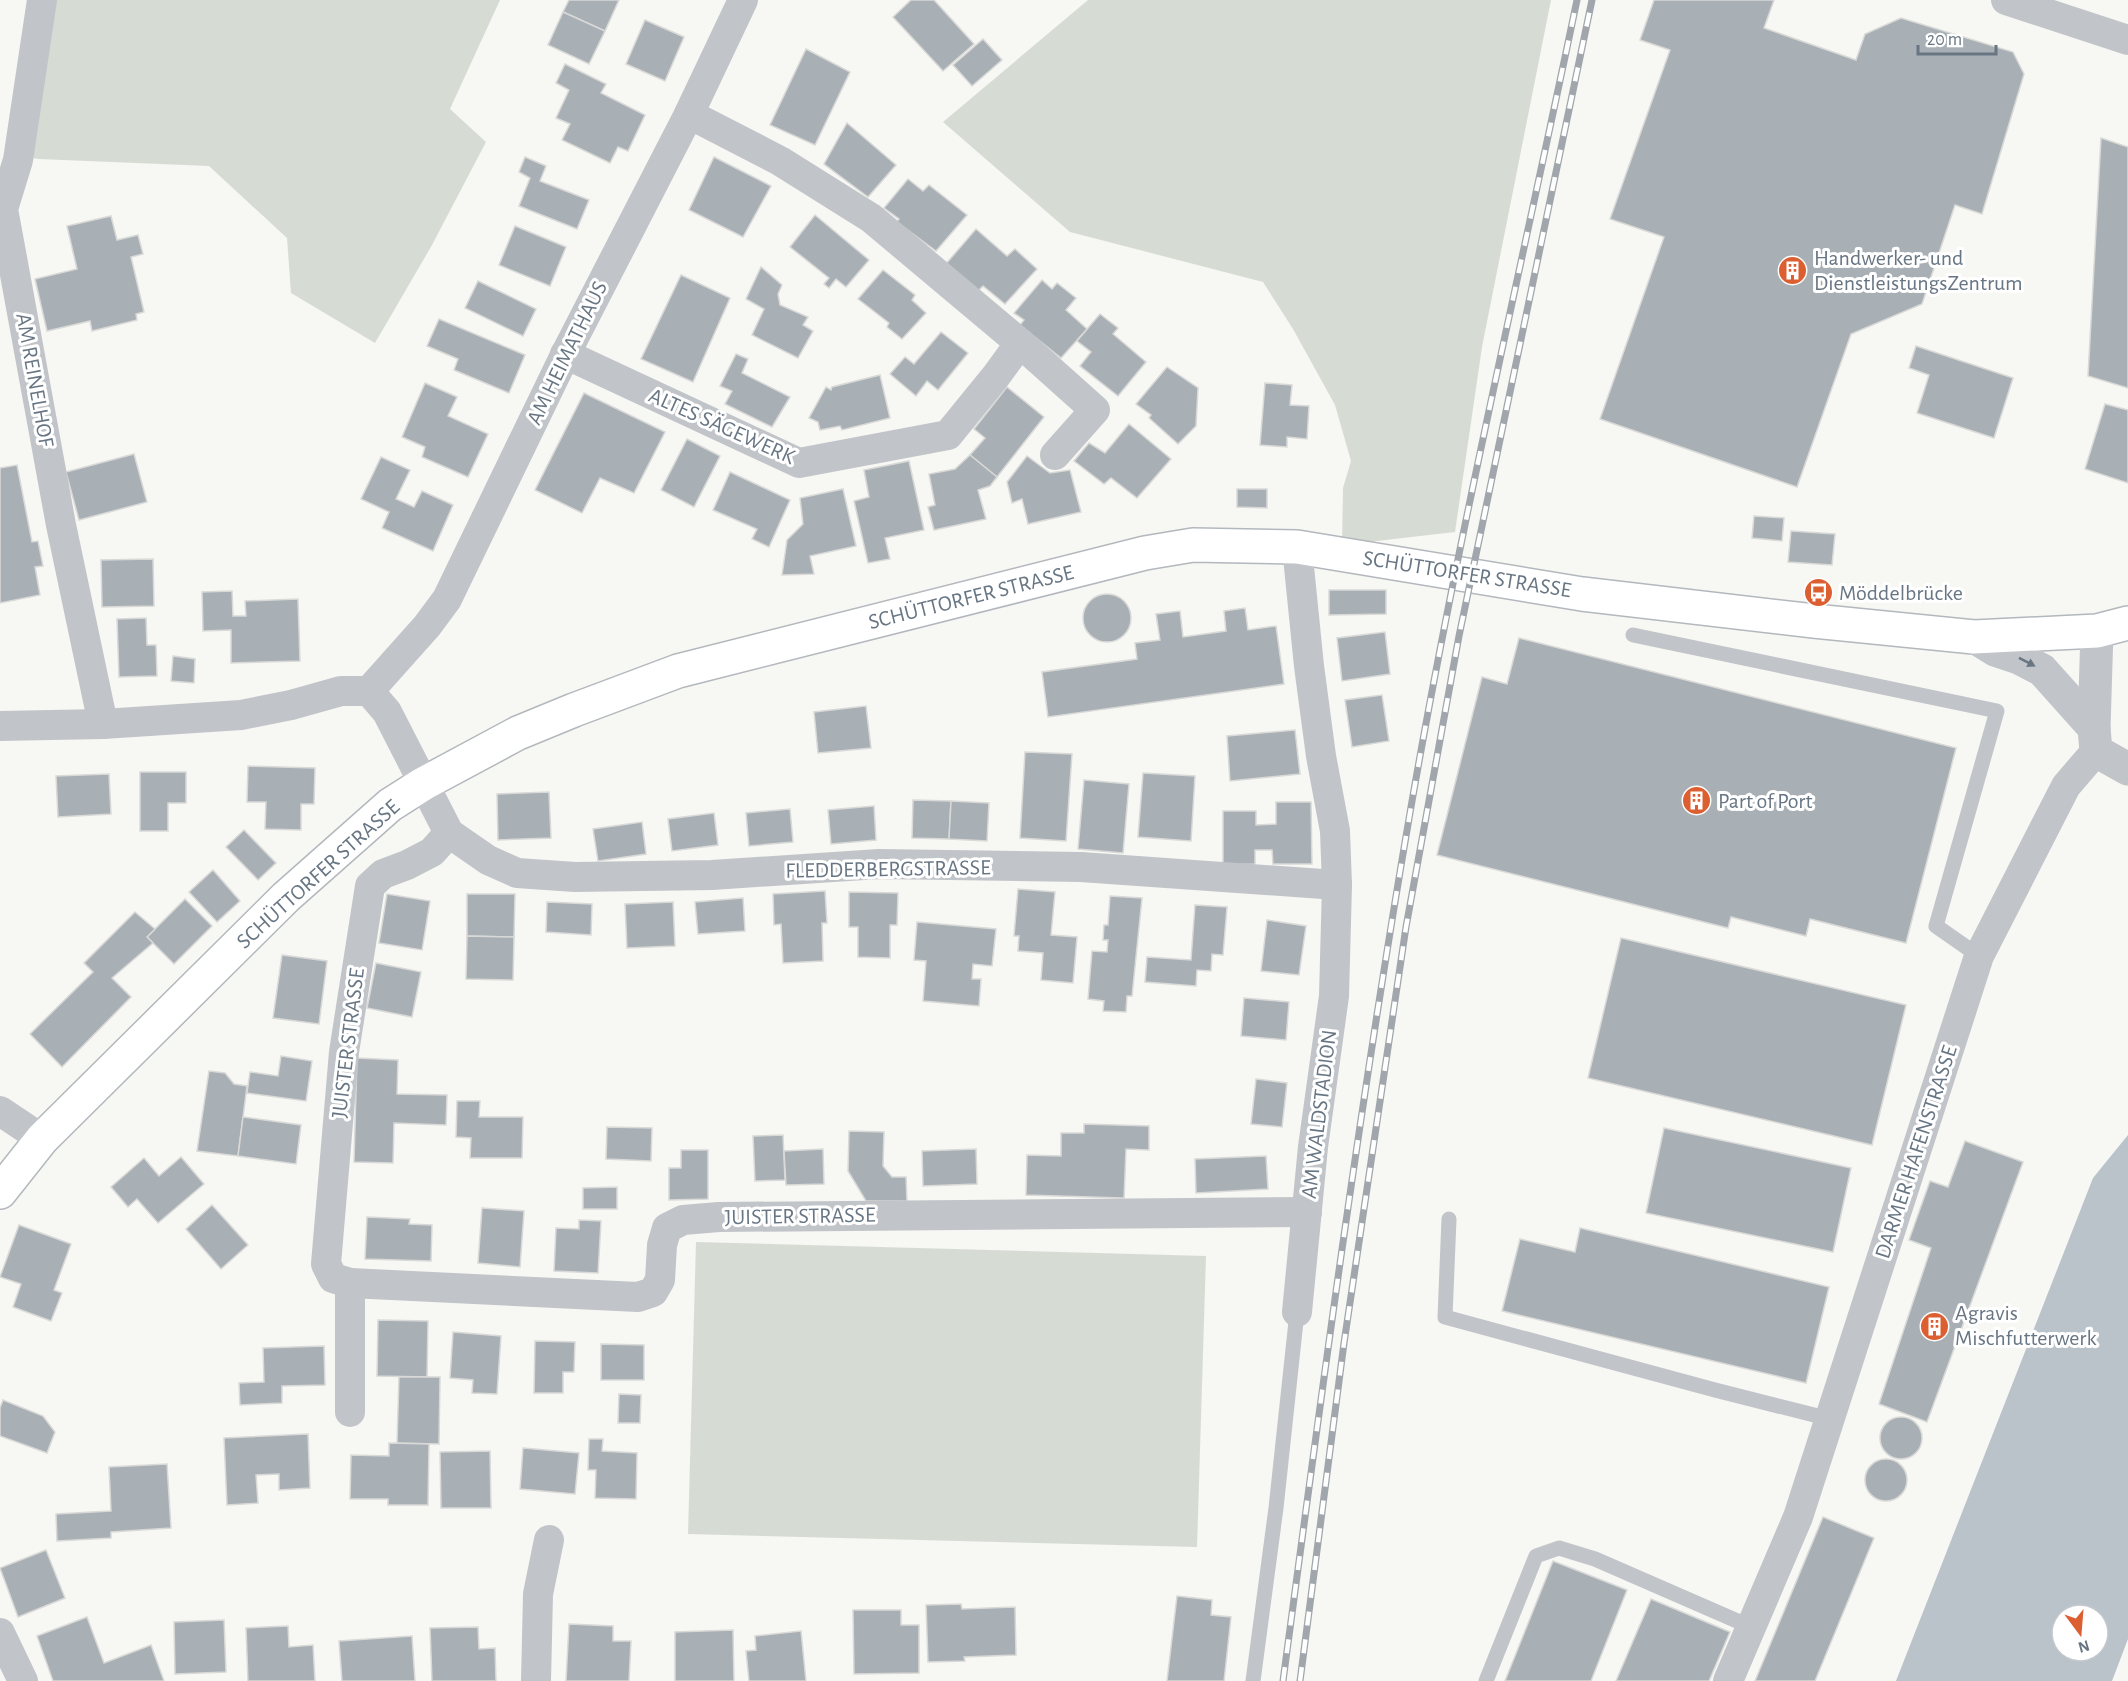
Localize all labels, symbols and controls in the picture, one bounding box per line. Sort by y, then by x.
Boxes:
scale bar [1918,18,1996,56]
text: 20 m [1927,31,1962,49]
place label: Handwerker- und DienstleistungsZentrum [1814,247,2023,294]
building icon: Handwerker- und DienstleistungsZentrum [1777,255,1809,287]
street label: AM HEIMATHAUS [523,278,611,428]
street label: AM REINELHOF [12,311,58,449]
street label: ALTES SÄGEWERK [646,384,799,468]
street label: SCHÜTTORFER STRASSE [1361,547,1573,601]
street label: SCHÜTTORFER STRASSE [866,561,1076,633]
bus stop icon: Möddelbrücke [1802,577,1834,609]
place label: Möddelbrücke [1839,582,1963,604]
one-way arrow [2018,657,2035,666]
building icon: Part of Port [1681,785,1713,817]
place label: Part of Port [1718,790,1812,812]
street label: SCHÜTTORFER STRASSE [232,795,404,953]
street label: FLEDDERBERGSTRASSE [785,856,991,882]
street label: JUISTER STRASSE [328,966,368,1119]
street label: AM WALDSTADION [1298,1028,1340,1200]
street label: DARMER HAFENSTRASSE [1871,1042,1961,1261]
street label: JUISTER STRASSE [724,1204,876,1228]
place label: Agravis Mischfutterwerk [1955,1302,2096,1349]
building icon: Agravis Mischfutterwerk [1918,1310,1950,1342]
north arrow [2050,1603,2110,1663]
text: N [2076,1637,2091,1656]

